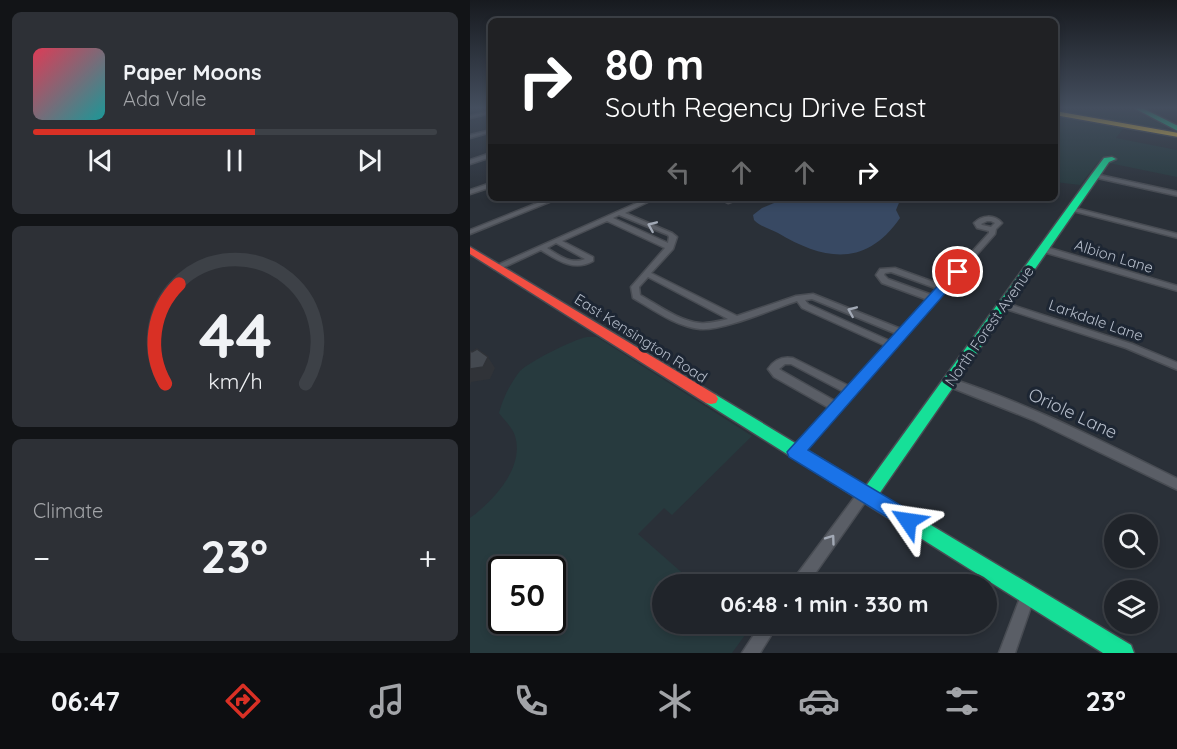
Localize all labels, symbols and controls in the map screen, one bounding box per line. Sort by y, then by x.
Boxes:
text: 80 m [605,38,704,91]
icon: right [506,42,584,120]
text: Paper Moons [123,58,262,86]
text: Ada Vale [123,86,207,111]
text: South Regency Drive East [605,90,927,124]
icon: previous [84,144,117,177]
icon: pause [218,144,251,177]
icon: next [353,144,386,177]
icon: left [662,156,695,189]
icon: ahead [725,156,758,189]
icon: ahead [788,156,821,189]
icon: right [851,156,884,189]
one-way arrow [647,221,658,233]
street label: Albion Lane [1072,235,1156,277]
pin [932,246,983,297]
icon: arrive [941,255,974,288]
street label: North Forest Avenue [940,262,1038,390]
street label: East Kensington Road [571,289,711,387]
street label: Larkdale Lane [1046,295,1146,345]
text: 44 [198,296,272,374]
one-way arrow [847,306,858,318]
text: km/h [208,368,262,394]
street label: Oriole Lane [1025,382,1121,444]
position arrow [876,489,940,553]
text: Climate [33,498,103,523]
map controls [1104,514,1158,634]
button: search [1104,514,1158,568]
text: 23° [201,528,268,584]
one-way arrow [824,535,835,546]
text: − [33,537,50,578]
text: + [418,537,437,578]
speed limit sign: 50 [488,556,566,634]
button: layers [1104,580,1158,634]
text: 06:48 · 1 min · 330 m [721,590,928,618]
icon: directions [222,680,264,722]
icon: music [366,680,408,722]
icon: phone [510,680,552,722]
icon: climate [654,680,696,722]
icon: car [798,680,840,722]
icon: filters [941,680,983,722]
text: 06:47 [51,684,120,718]
text: 23° [1085,684,1126,718]

